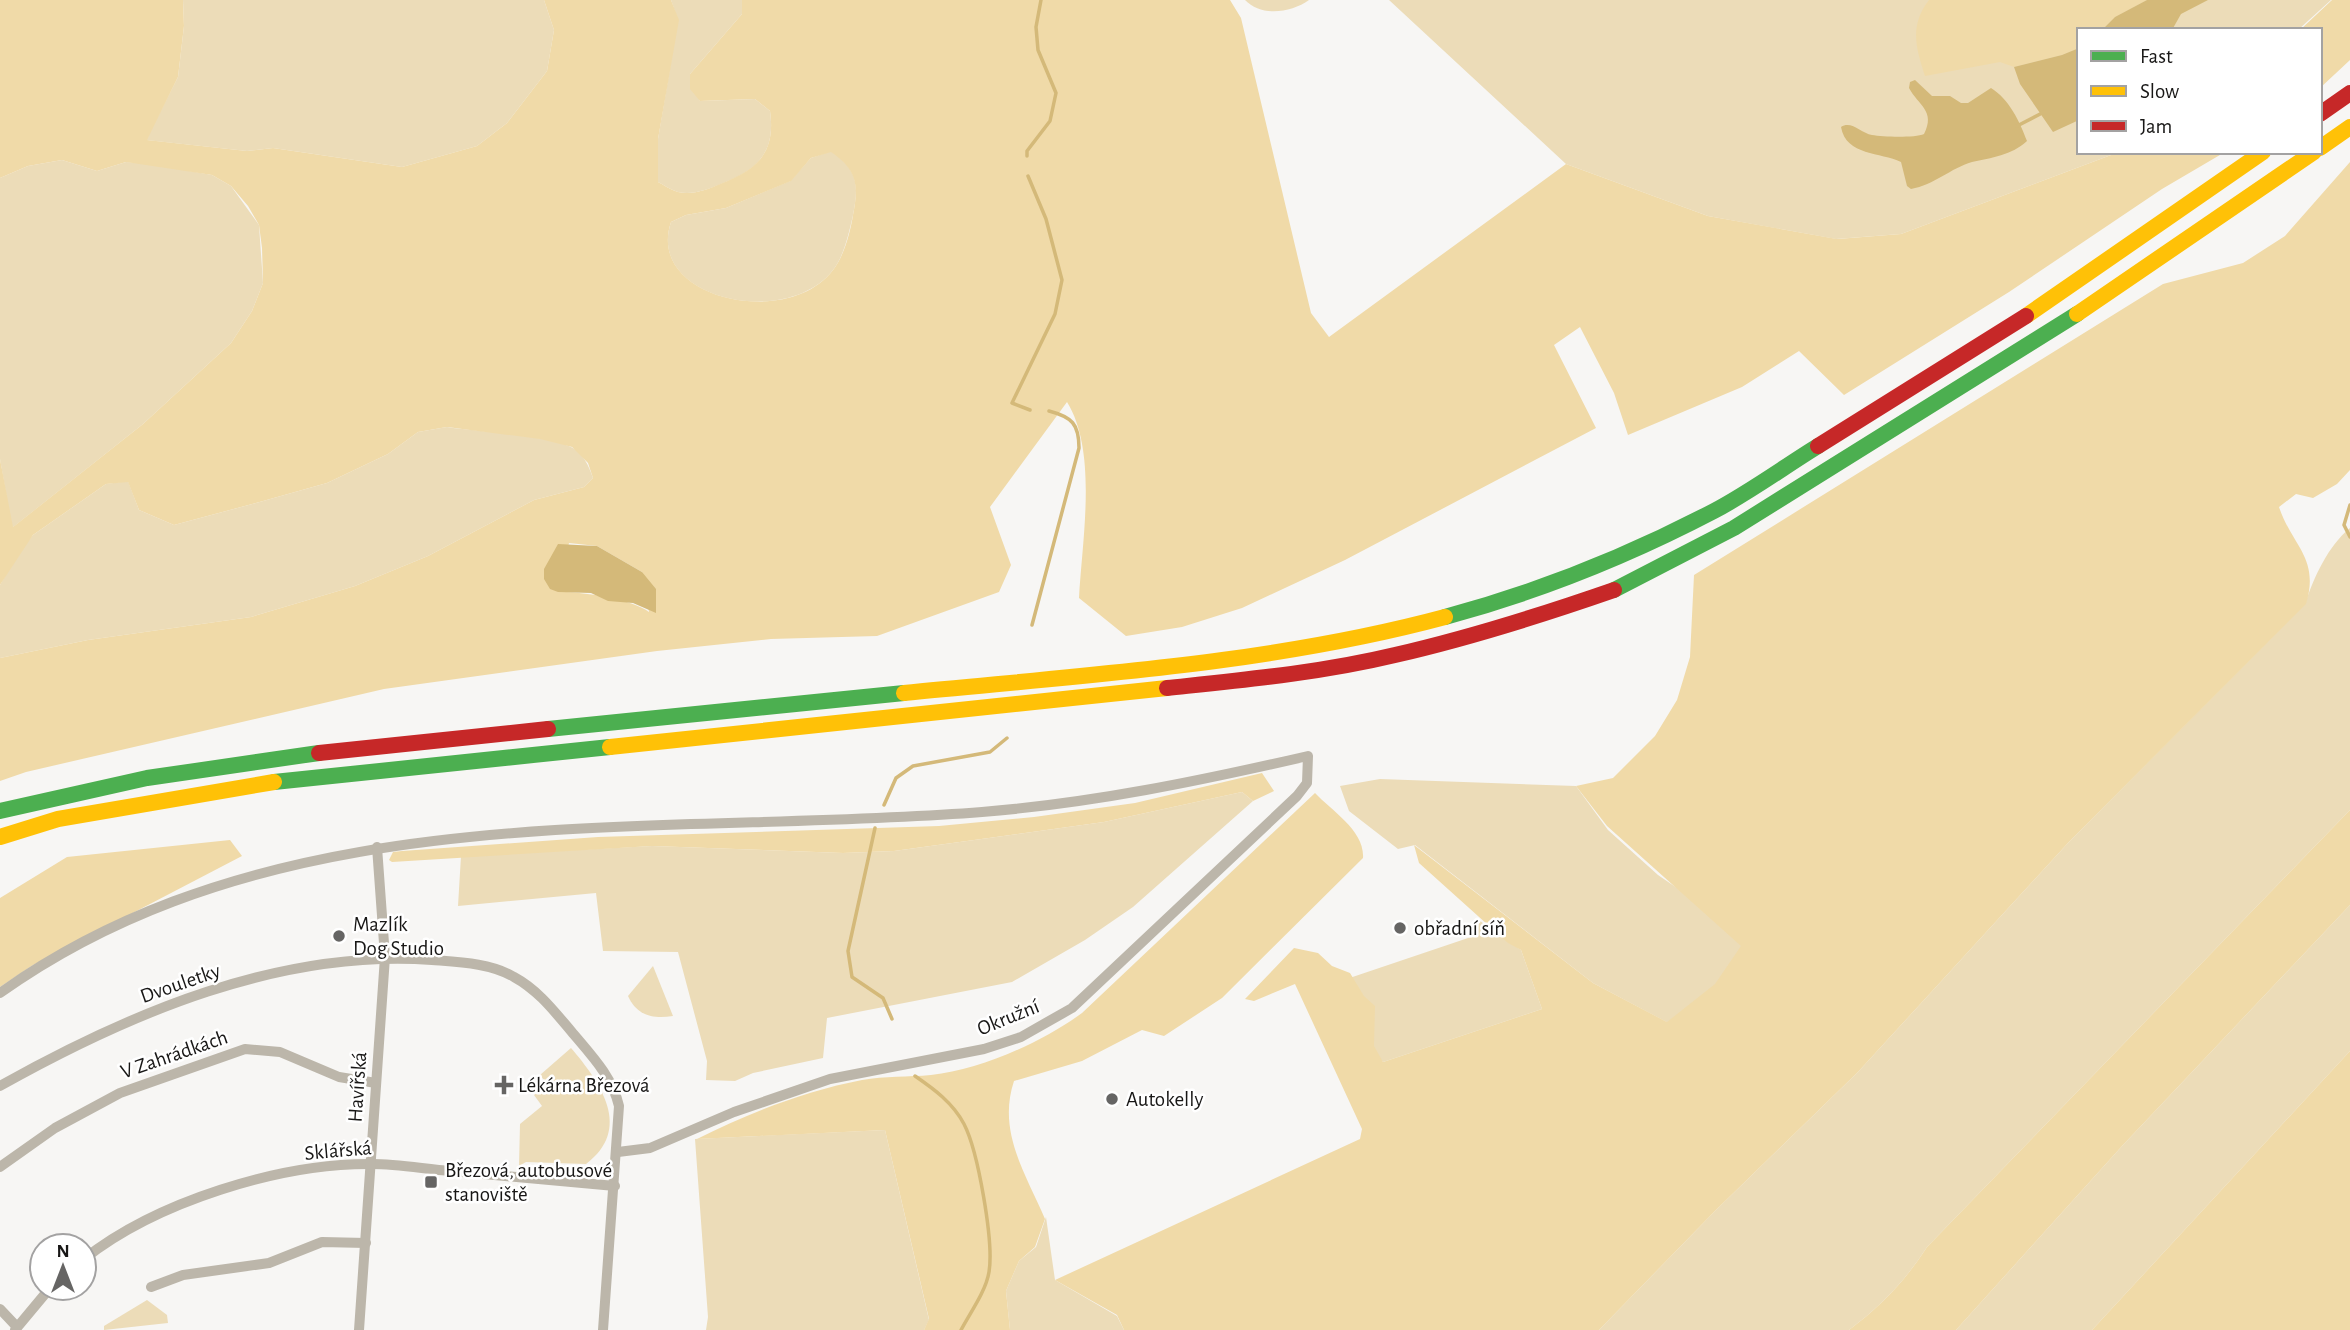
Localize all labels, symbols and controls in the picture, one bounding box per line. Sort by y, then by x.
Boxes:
legend [2077,28,2322,154]
text: Fast [2140,46,2173,67]
text: Slow [2140,81,2179,102]
text: Jam [2140,116,2172,137]
place label: Mazlík Dog Studio [353,914,444,959]
place label: obřadní síň [1414,918,1505,939]
marker: obřadní síň [1392,920,1408,936]
marker: Mazlík Dog Studio [331,928,347,944]
street label: Dvouletky [137,960,223,1007]
street label: Okružní [974,995,1043,1039]
street label: V Zahrádkách [118,1026,230,1083]
street label: Havířská [345,1051,370,1123]
place label: Lékárna Březová [518,1075,650,1096]
marker: Lékárna Březová [496,1077,512,1093]
place label: Autokelly [1126,1089,1203,1110]
marker: Autokelly [1104,1091,1120,1107]
street label: Sklářská [304,1137,373,1164]
place label: Březová, autobusové stanoviště [445,1160,612,1205]
marker: Březová, autobusové stanoviště [423,1174,439,1190]
north arrow [28,1232,98,1302]
text: N [56,1242,70,1261]

